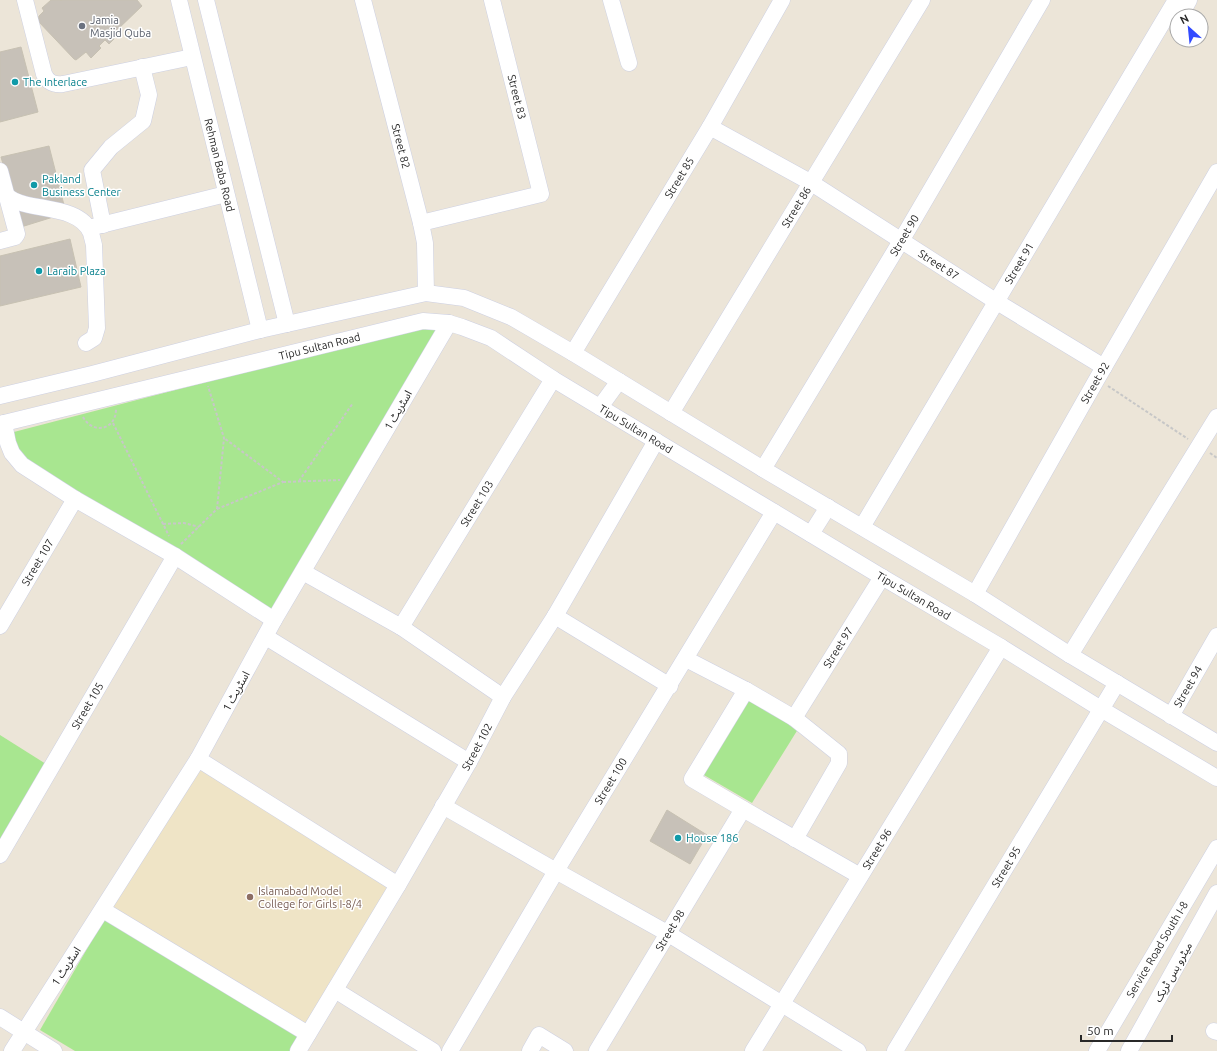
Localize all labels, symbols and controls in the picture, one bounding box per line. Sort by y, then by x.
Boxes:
north arrow [1169,8,1209,48]
text: N [1178,12,1191,26]
place label: Jamia Masjid Quba [90,14,151,39]
marker: Jamia Masjid Quba [77,21,87,31]
street label: Street 83 [506,73,528,121]
place label: The Interlace [23,76,87,88]
marker: The Interlace [10,77,20,87]
street label: Rehman Baba Road [202,117,237,213]
street label: Street 82 [389,123,413,170]
street label: Street 85 [662,155,696,200]
place label: Pakland Business Center [42,173,122,198]
marker: Pakland Business Center [29,180,39,190]
street label: Street 86 [779,184,813,230]
street label: Street 90 [887,213,921,258]
street label: Street 91 [1002,241,1036,286]
street label: Street 87 [916,247,961,282]
place label: Laraib Plaza [47,265,106,277]
marker: Laraib Plaza [34,266,44,276]
street label: Tipu Sultan Road [278,330,362,362]
street label: Street 92 [1078,360,1112,405]
street label: اسٹریٹ 1 [382,388,415,432]
street label: Tipu Sultan Road [597,402,675,455]
street label: Street 103 [458,478,495,529]
street label: Street 107 [19,537,56,588]
street label: Tipu Sultan Road [875,569,953,622]
street label: Street 97 [821,625,855,670]
street label: Street 94 [1171,664,1205,709]
street label: اسٹریٹ 1 [220,669,253,713]
street label: Street 105 [69,680,106,731]
street label: Street 102 [459,721,494,773]
street label: Street 100 [592,756,629,806]
street label: Street 96 [860,826,894,872]
place label: House 186 [686,832,738,844]
marker: House 186 [673,833,683,843]
street label: Street 95 [989,844,1023,890]
place label: Islamabad Model College for Girls I-8/4 [258,885,362,910]
marker: Islamabad Model College for Girls I-8/4 [245,892,255,902]
street label: Service Road South I-8 [1124,899,1190,1000]
street label: Street 98 [653,908,687,953]
street label: میٹرو بس ٹریک [1152,940,1195,1005]
street label: اسٹریٹ 1 [49,945,84,988]
scale bar [1081,1017,1172,1043]
text: 50 m [1087,1024,1114,1037]

